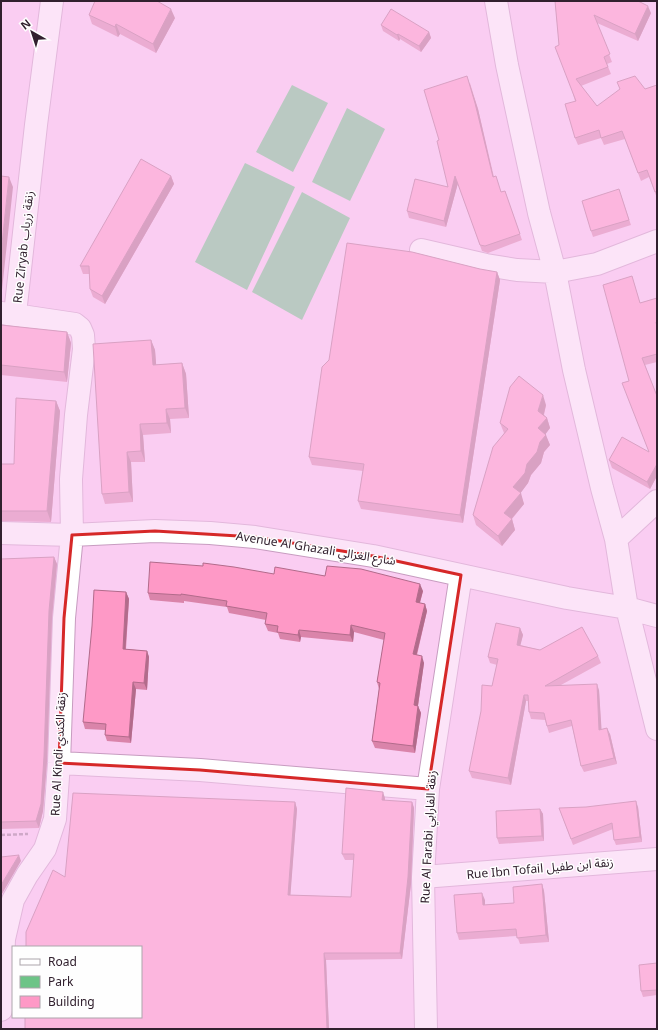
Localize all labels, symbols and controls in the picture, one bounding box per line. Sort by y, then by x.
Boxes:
north arrow [12,12,52,52]
text: N [17,15,34,32]
street label: Rue Ziryab زنقة زرياب [9,190,37,304]
street label: Avenue Al Ghazali شارع الغزالي [235,527,397,571]
street label: Rue Al Kindi زنقة الكندي [46,692,72,816]
street label: Rue Al Farabi زنقة الفارابي [416,770,442,904]
street label: Rue Ibn Tofail زنقة ابن طفيل [466,853,614,883]
legend [12,946,142,1018]
text: Road [48,953,77,970]
text: Park [48,973,74,990]
text: Building [48,993,95,1010]

